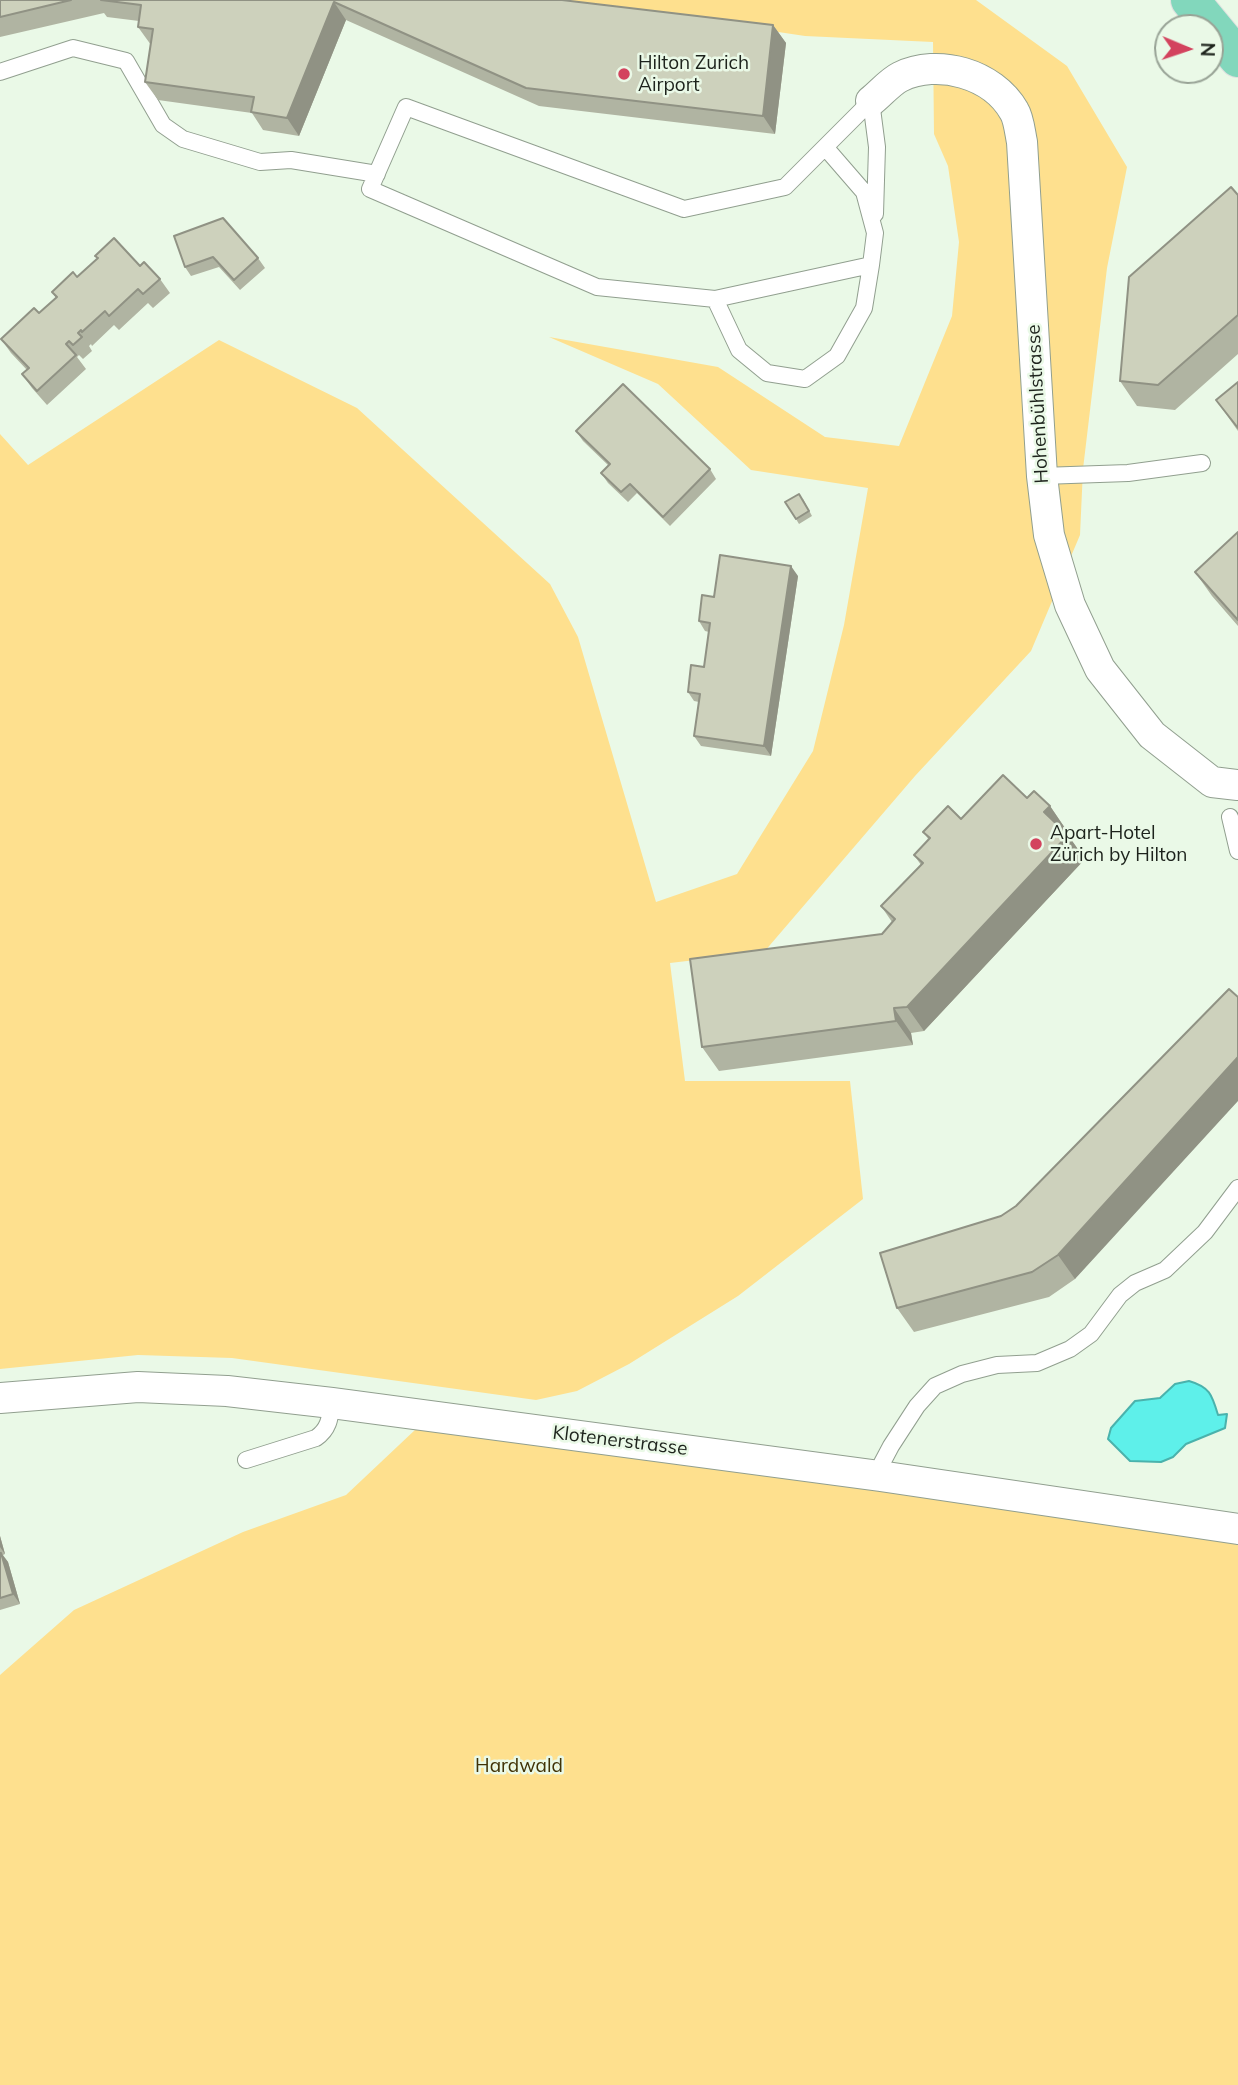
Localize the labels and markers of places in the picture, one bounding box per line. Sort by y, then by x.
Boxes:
place label: Hilton Zurich Airport [638,52,749,96]
marker: Hilton Zurich Airport [616,66,632,82]
place label: Apart-Hotel Zürich by Hilton [1050,822,1187,866]
marker: Apart-Hotel Zürich by Hilton [1028,836,1044,852]

